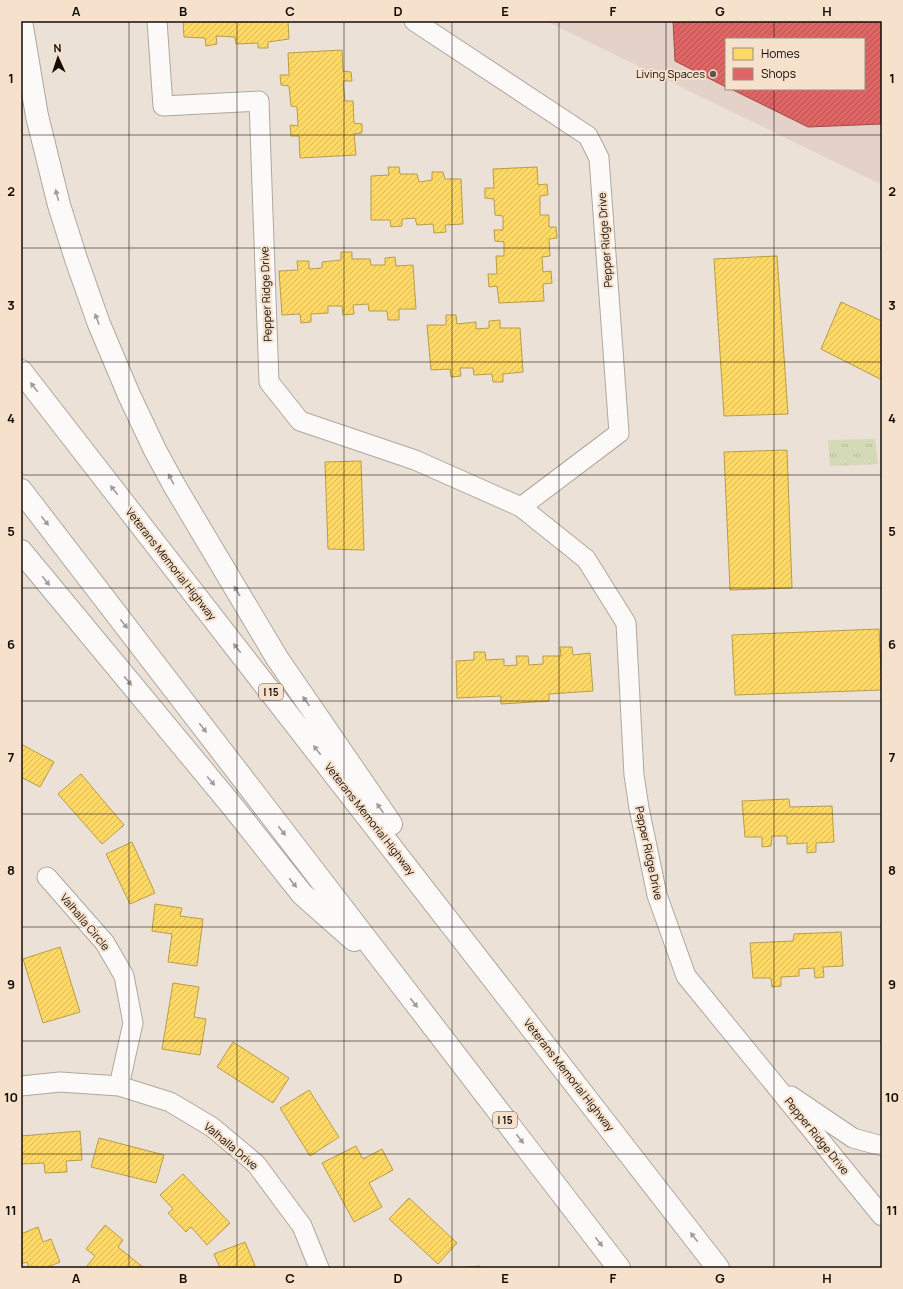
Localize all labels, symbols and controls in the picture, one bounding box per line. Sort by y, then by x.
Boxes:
text: A [72,2,81,20]
text: B [179,2,187,20]
text: C [285,2,295,20]
text: D [393,2,403,20]
text: E [501,2,509,20]
text: F [610,2,617,20]
text: G [715,2,725,20]
text: H [822,2,832,20]
north arrow [38,38,78,78]
legend [725,38,865,90]
text: N [53,40,62,55]
text: Homes [761,45,800,62]
text: Shops [761,65,796,82]
place label: Living Spaces [636,66,705,81]
text: 1 [8,69,14,87]
marker: Living Spaces [708,69,718,79]
text: 1 [889,69,895,87]
text: 2 [7,182,15,200]
text: 2 [888,182,896,200]
one-way arrow [54,189,60,201]
street label: Pepper Ridge Drive [594,191,615,288]
street label: Pepper Ridge Drive [256,246,275,342]
text: 3 [7,296,15,314]
text: 3 [888,296,896,314]
one-way arrow [93,313,99,325]
one-way arrow [30,382,38,393]
text: 4 [7,409,15,427]
text: 4 [888,409,896,427]
one-way arrow [167,473,174,485]
one-way arrow [109,485,118,496]
street label: Veterans Memorial Highway [123,504,220,623]
one-way arrow [40,516,49,527]
text: 5 [7,522,15,540]
text: 5 [888,522,896,540]
one-way arrow [41,575,50,586]
one-way arrow [233,586,241,596]
one-way arrow [120,619,128,630]
text: 6 [7,635,15,653]
text: 6 [888,635,896,653]
one-way arrow [232,642,241,653]
one-way arrow [124,676,133,687]
road number: I 15 [259,684,283,700]
one-way arrow [302,696,310,706]
one-way arrow [199,722,207,733]
one-way arrow [312,745,321,756]
text: 7 [8,748,15,766]
text: 7 [889,748,896,766]
street label: Veterans Memorial Highway [322,759,419,878]
one-way arrow [207,776,216,787]
one-way arrow [376,803,384,813]
street label: Pepper Ridge Drive [632,805,667,902]
one-way arrow [278,825,287,836]
text: 8 [7,861,15,879]
text: 8 [888,861,896,879]
one-way arrow [288,877,297,888]
street label: Valhalla Circle [57,890,114,954]
text: 9 [7,975,15,993]
text: 9 [888,975,896,993]
one-way arrow [410,997,419,1008]
street label: Veterans Memorial Highway [521,1015,618,1134]
text: 10 [4,1088,18,1106]
text: 10 [885,1088,899,1106]
street label: Pepper Ridge Drive [782,1094,854,1178]
road number: I 15 [493,1112,517,1128]
street label: Valhalla Drive [201,1118,262,1173]
one-way arrow [515,1133,524,1144]
text: 11 [5,1201,17,1219]
text: 11 [886,1201,898,1219]
one-way arrow [690,1232,699,1243]
one-way arrow [595,1236,603,1247]
text: A [72,1269,81,1287]
text: B [179,1269,187,1287]
text: C [285,1269,295,1287]
text: D [393,1269,403,1287]
text: E [501,1269,509,1287]
text: F [610,1269,617,1287]
text: G [715,1269,725,1287]
text: H [822,1269,832,1287]

